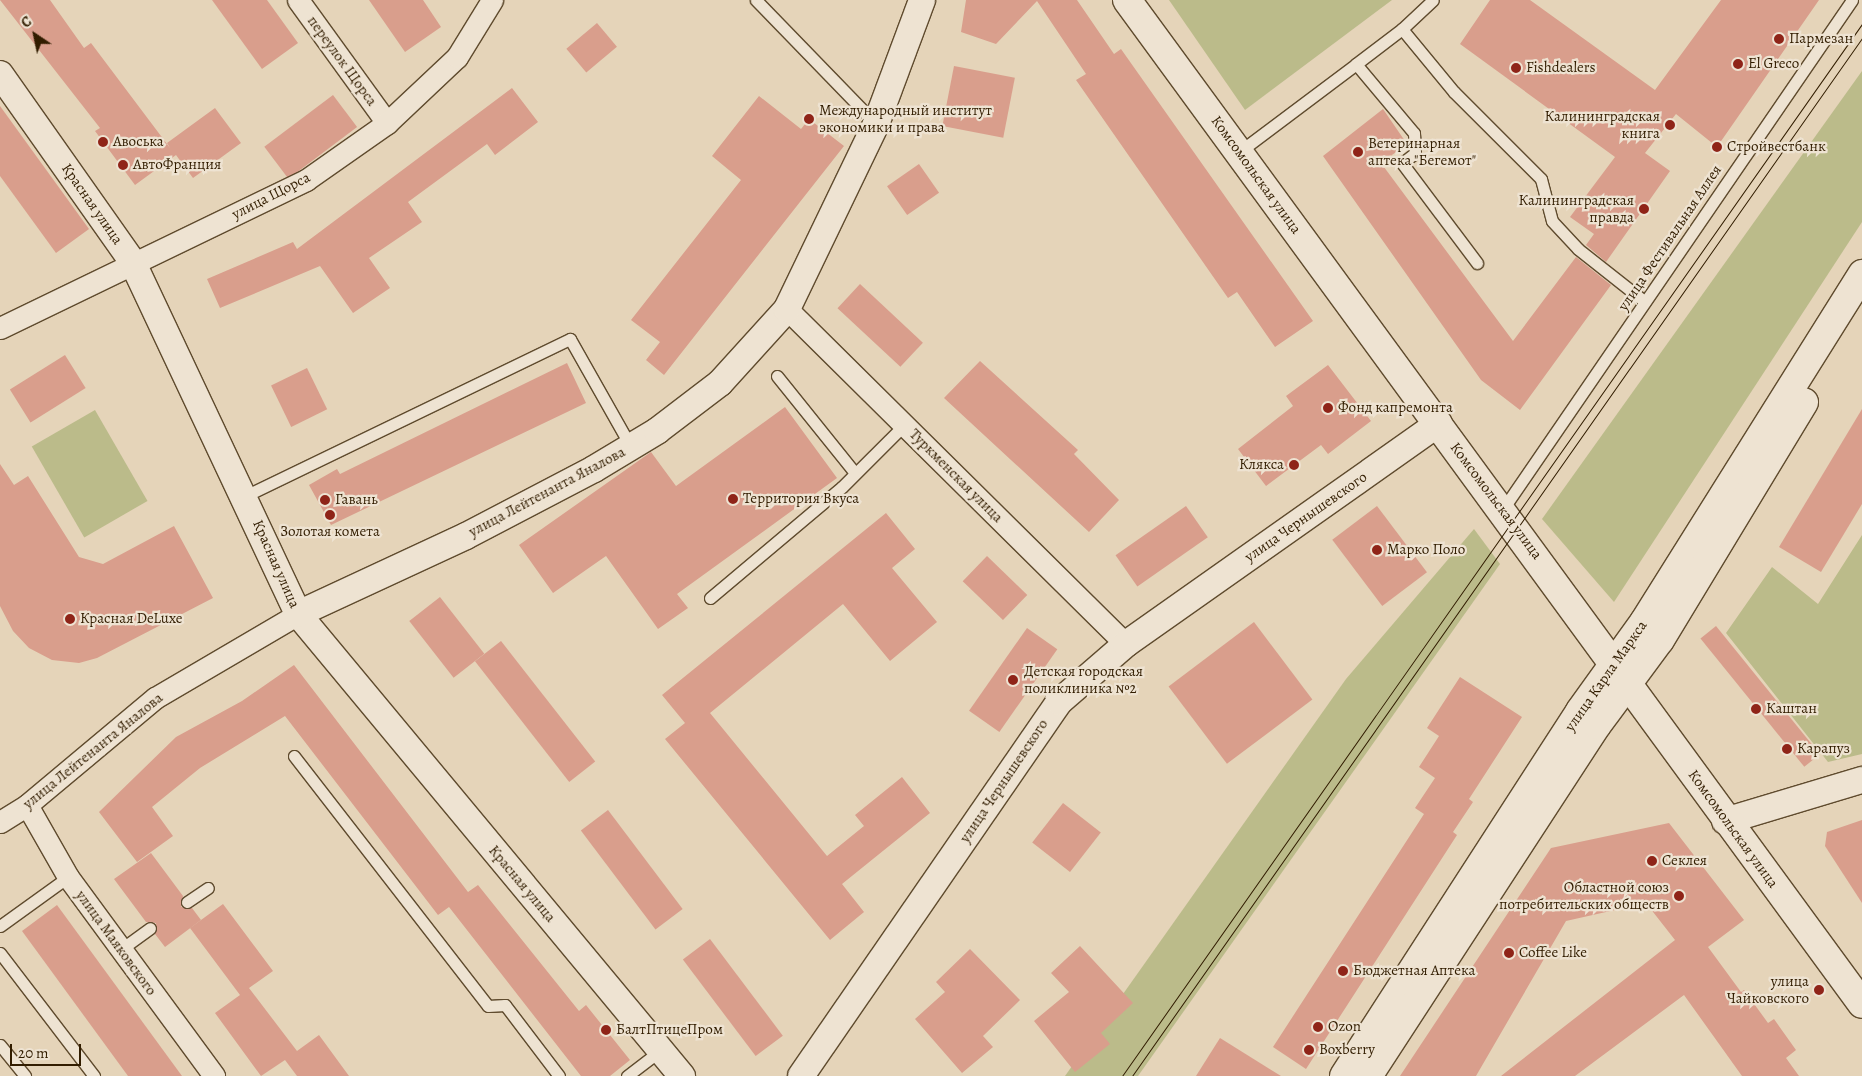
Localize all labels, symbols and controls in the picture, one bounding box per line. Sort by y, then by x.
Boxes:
north arrow [10,10,60,60]
text: С [17,12,35,32]
street label: переулок Щорса [303,12,381,110]
place label: Пармезан [1789,30,1853,48]
marker: Пармезан [1773,33,1785,45]
place label: El Greco [1748,55,1799,73]
marker: El Greco [1732,58,1744,70]
place label: Fishdealers [1526,59,1596,77]
marker: Fishdealers [1510,62,1522,74]
place label: Международный институт экономики и права [819,101,992,136]
place label: Калининградская книга [1545,107,1660,142]
street label: Комсомольская улица [1207,112,1305,238]
marker: Международный институт экономики и права [803,113,815,125]
marker: Калининградская книга [1664,119,1676,131]
place label: Авоська [113,133,164,151]
place label: Ветеринарная аптека "Бегемот" [1368,134,1476,169]
marker: Авоська [97,136,109,148]
place label: Стройвестбанк [1727,138,1826,156]
marker: Стройвестбанк [1711,141,1723,153]
marker: Ветеринарная аптека "Бегемот" [1352,146,1364,158]
place label: АвтоФранция [133,156,221,174]
marker: АвтоФранция [117,159,129,171]
street label: Красная улица [57,160,127,248]
street label: улица Фестивальная Аллея [1614,162,1726,314]
street label: улица Щорса [229,169,313,223]
place label: Калининградская правда [1519,191,1634,226]
marker: Калининградская правда [1638,203,1650,215]
place label: Фонд капремонта [1338,399,1453,417]
marker: Фонд капремонта [1322,402,1334,414]
street label: Туркменская улица [905,425,1007,527]
street label: Комсомольская улица [1446,439,1546,563]
street label: улица Лейтенанта Яналова [466,443,628,541]
place label: Клякса [1239,456,1284,474]
marker: Клякса [1288,459,1300,471]
street label: улица Чернышевского [1241,468,1371,566]
place label: Территория Вкуса [743,490,859,508]
place label: Гавань [335,491,378,509]
marker: Территория Вкуса [727,493,739,505]
marker: Гавань [319,494,331,506]
marker: Золотая комета [324,509,336,521]
street label: Красная улица [249,517,303,611]
place label: Золотая комета [280,523,380,541]
place label: Марко Поло [1387,541,1465,559]
marker: Марко Поло [1371,544,1383,556]
place label: Красная DeLuxe [80,610,183,628]
marker: Красная DeLuxe [64,613,76,625]
street label: улица Карла Маркса [1561,617,1651,735]
place label: Детская городская поликлиника №2 [1024,662,1143,697]
marker: Детская городская поликлиника №2 [1006,673,1020,687]
street label: улица Лейтенанта Яналова [20,689,166,813]
place label: Каштан [1766,700,1817,718]
marker: Каштан [1750,703,1762,715]
street label: улица Чернышевского [956,716,1052,846]
place label: Карапуз [1797,740,1850,758]
marker: Карапуз [1781,743,1793,755]
street label: Комсомольская улица [1684,766,1782,892]
street label: Красная улица [485,842,559,926]
place label: Секлея [1662,852,1707,870]
marker: Секлея [1646,855,1658,867]
place label: Областной союз потребительских обществ [1499,878,1669,913]
street label: улица Маяковского [72,887,160,999]
marker: Областной союз потребительских обществ [1673,890,1685,902]
place label: Coffee Like [1519,944,1587,962]
marker: Coffee Like [1503,947,1515,959]
place label: Бюджетная Аптека [1353,962,1476,980]
marker: Бюджетная Аптека [1337,965,1349,977]
place label: улица Чайковского [1727,972,1809,1007]
marker: улица Чайковского [1813,984,1825,996]
place label: Ozon [1328,1018,1361,1036]
place label: БалтПтицеПром [616,1021,723,1039]
marker: Ozon [1312,1021,1324,1033]
marker: БалтПтицеПром [600,1024,612,1036]
scale bar [12,1034,84,1066]
place label: Boxberry [1319,1041,1375,1059]
text: 20 m [18,1043,49,1063]
marker: Boxberry [1303,1044,1315,1056]

